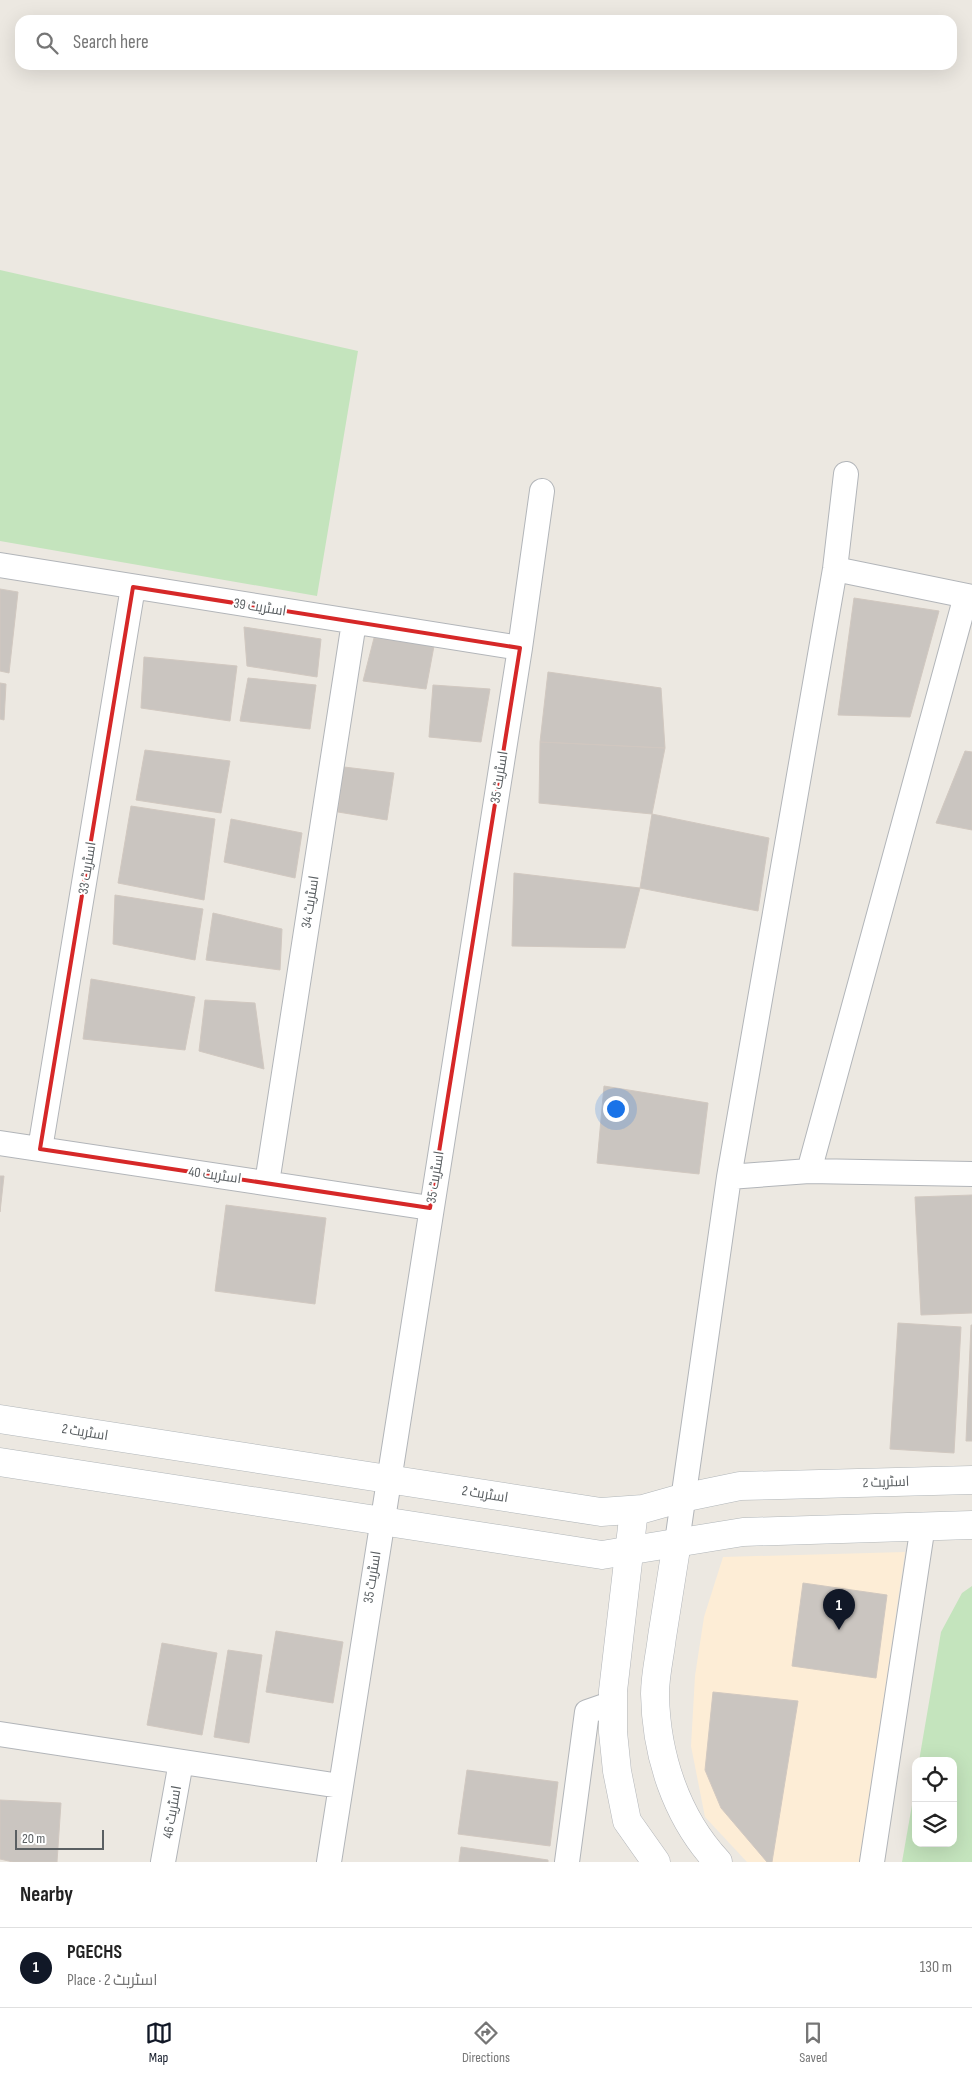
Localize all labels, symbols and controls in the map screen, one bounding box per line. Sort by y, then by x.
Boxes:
search box [15,15,957,70]
icon: search [33,29,61,57]
text: Search here [73,31,149,54]
street label: اسٹریٹ 39 [232,594,288,620]
street label: اسٹریٹ 35 [486,750,512,804]
street label: اسٹریٹ 33 [74,841,100,895]
street label: اسٹریٹ 34 [297,875,323,929]
your location [603,1096,629,1122]
street label: اسٹریٹ 35 [422,1150,448,1204]
street label: اسٹریٹ 40 [187,1163,243,1187]
street label: اسٹریٹ 2 [61,1420,109,1444]
street label: اسٹریٹ 2 [862,1473,910,1491]
street label: اسٹریٹ 2 [461,1482,509,1506]
street label: اسٹریٹ 35 [359,1550,385,1604]
pin: 1 [823,1589,855,1630]
map controls [912,1757,957,1847]
button: locate [912,1757,957,1802]
street label: اسٹریٹ 46 [159,1784,185,1840]
button: layers [912,1802,957,1847]
scale bar [15,1827,104,1850]
text: 20 m [22,1830,45,1847]
text: Nearby [20,1882,73,1907]
text: PGECHS [67,1941,122,1964]
text: 1 [33,1958,39,1977]
text: 130 m [920,1958,952,1977]
text: Place · اسٹریٹ 2 [67,1971,157,1990]
tab: Map [145,2019,173,2066]
tab: Directions [462,2019,510,2066]
tab: Saved [799,2019,827,2066]

